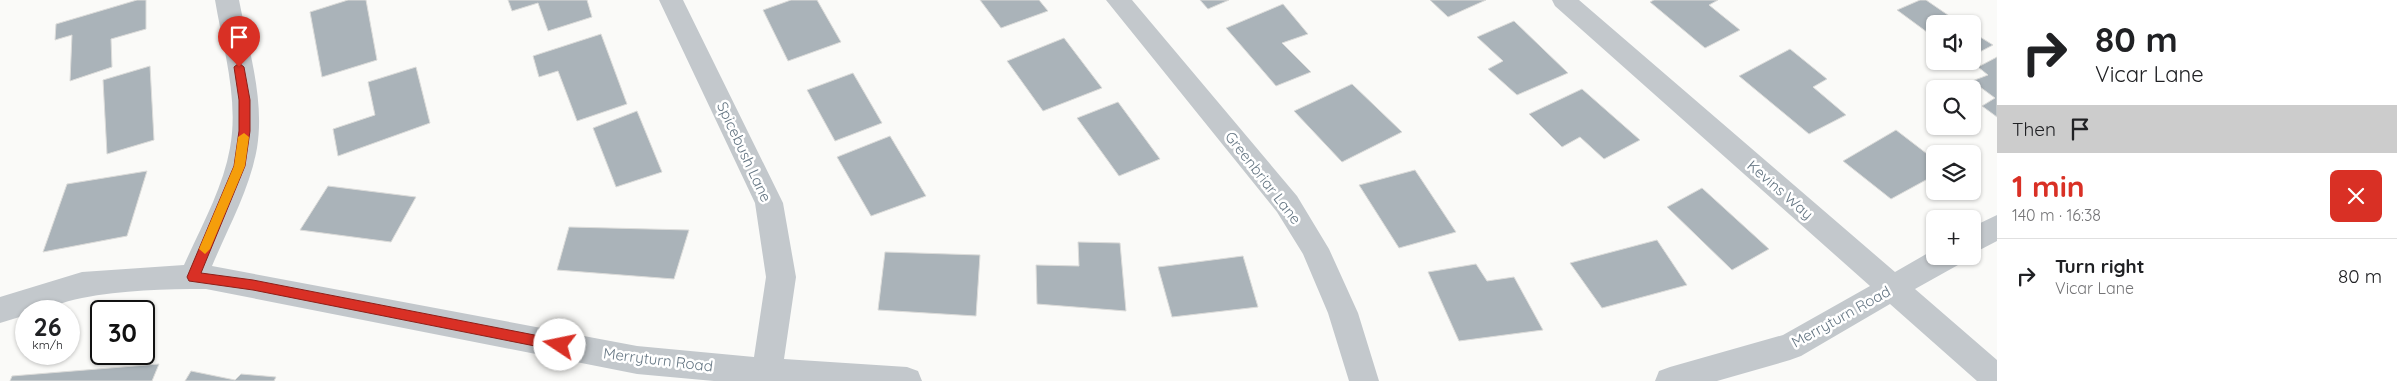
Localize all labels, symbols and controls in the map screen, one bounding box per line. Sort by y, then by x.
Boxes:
map controls [1926,15,1981,265]
button: sound [1926,15,1981,70]
pin [218,16,260,67]
text: 80 m [2095,17,2178,61]
icon: right [2012,20,2077,85]
icon: arrive [225,23,253,51]
text: Vicar Lane [2095,60,2204,88]
button: search [1926,80,1981,135]
street label: Spicebush Lane [713,99,776,205]
icon: arrive [2066,115,2094,143]
text: Then [2012,117,2056,141]
street label: Greenbriar Lane [1221,127,1306,228]
button: layers [1926,145,1981,200]
street label: Kevins Way [1743,156,1817,223]
text: 1 min [2012,167,2085,205]
button: close [2330,170,2382,222]
text: 140 m · 16:38 [2012,205,2101,225]
button: + [1926,210,1981,265]
text: Turn right [2055,254,2144,278]
icon: right [2012,262,2040,290]
text: 80 m [2338,264,2382,288]
text: Vicar Lane [2055,278,2134,298]
street label: Merryturn Road [1788,282,1894,352]
speed limit sign: 30 [90,300,155,365]
text: 26 [33,311,62,342]
position arrow [533,318,585,370]
text: km/h [32,337,63,352]
street label: Merryturn Road [602,343,714,376]

